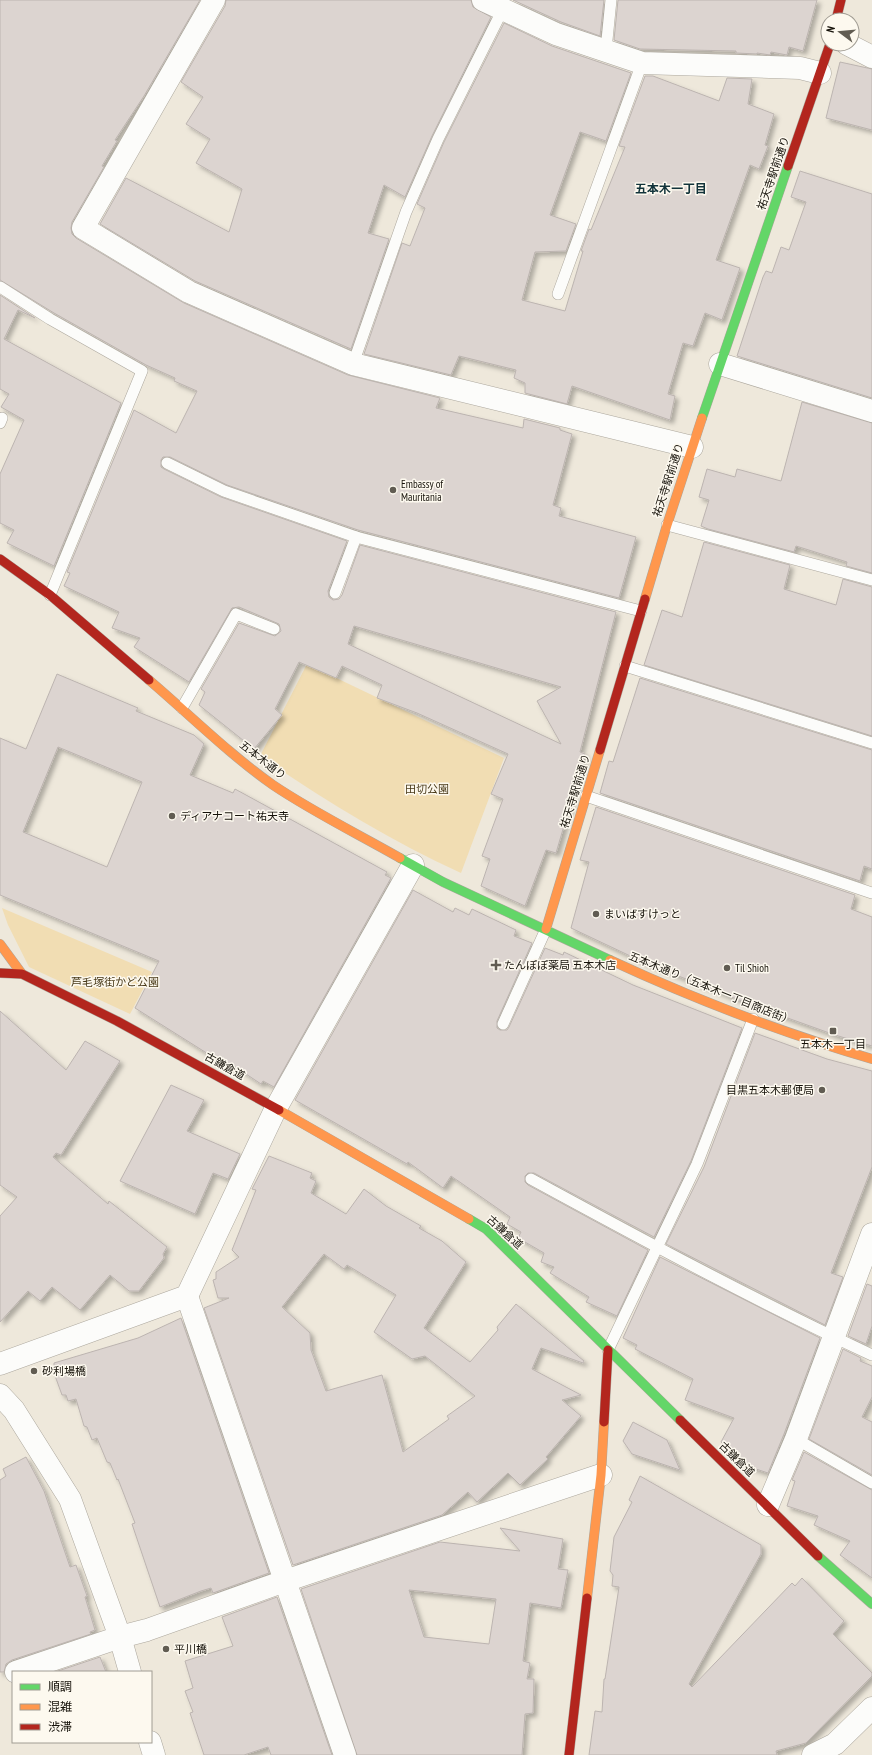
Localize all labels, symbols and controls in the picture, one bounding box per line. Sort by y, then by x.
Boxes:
north arrow [820,12,860,52]
text: N [823,24,838,34]
street label: 祐天寺駅前通り [754,134,792,212]
district label: 五本木一丁目 [635,181,707,196]
street label: 祐天寺駅前通り [649,441,687,519]
place label: Embassy of Mauritania [401,477,444,504]
marker: Embassy of Mauritania [388,485,398,495]
street label: 五本木通り [237,738,289,782]
street label: 祐天寺駅前通り [557,752,593,830]
park label: 田切公園 [405,782,449,796]
place label: ディアナコート祐天寺 [180,809,289,823]
marker: ディアナコート祐天寺 [167,811,177,821]
place label: まいばすけっと [604,907,681,921]
marker: まいばすけっと [591,909,601,919]
street label: 五本木通り（五本木一丁目商店街） [627,949,795,1027]
place label: たんぽぽ薬局 五本木店 [504,958,616,972]
marker: たんぽぽ薬局 五本木店 [491,960,501,970]
place label: Til Shioh [735,961,769,975]
marker: Til Shioh [722,963,732,973]
park label: 芦毛塚街かど公園 [71,975,159,989]
marker: 五本木一丁目 [828,1026,838,1036]
place label: 五本木一丁目 [800,1037,866,1051]
street label: 古鎌倉道 [202,1049,248,1083]
place label: 目黒五本木郵便局 [726,1083,814,1097]
marker: 目黒五本木郵便局 [817,1085,827,1095]
street label: 古鎌倉道 [484,1212,526,1252]
place label: 砂利場橋 [42,1364,86,1378]
marker: 砂利場橋 [29,1366,39,1376]
street label: 古鎌倉道 [716,1439,758,1479]
place label: 平川橋 [174,1642,207,1656]
marker: 平川橋 [161,1644,171,1654]
legend [12,1671,152,1743]
text: 順調 [48,1679,72,1694]
text: 混雑 [48,1699,72,1714]
text: 渋滞 [48,1719,72,1734]

